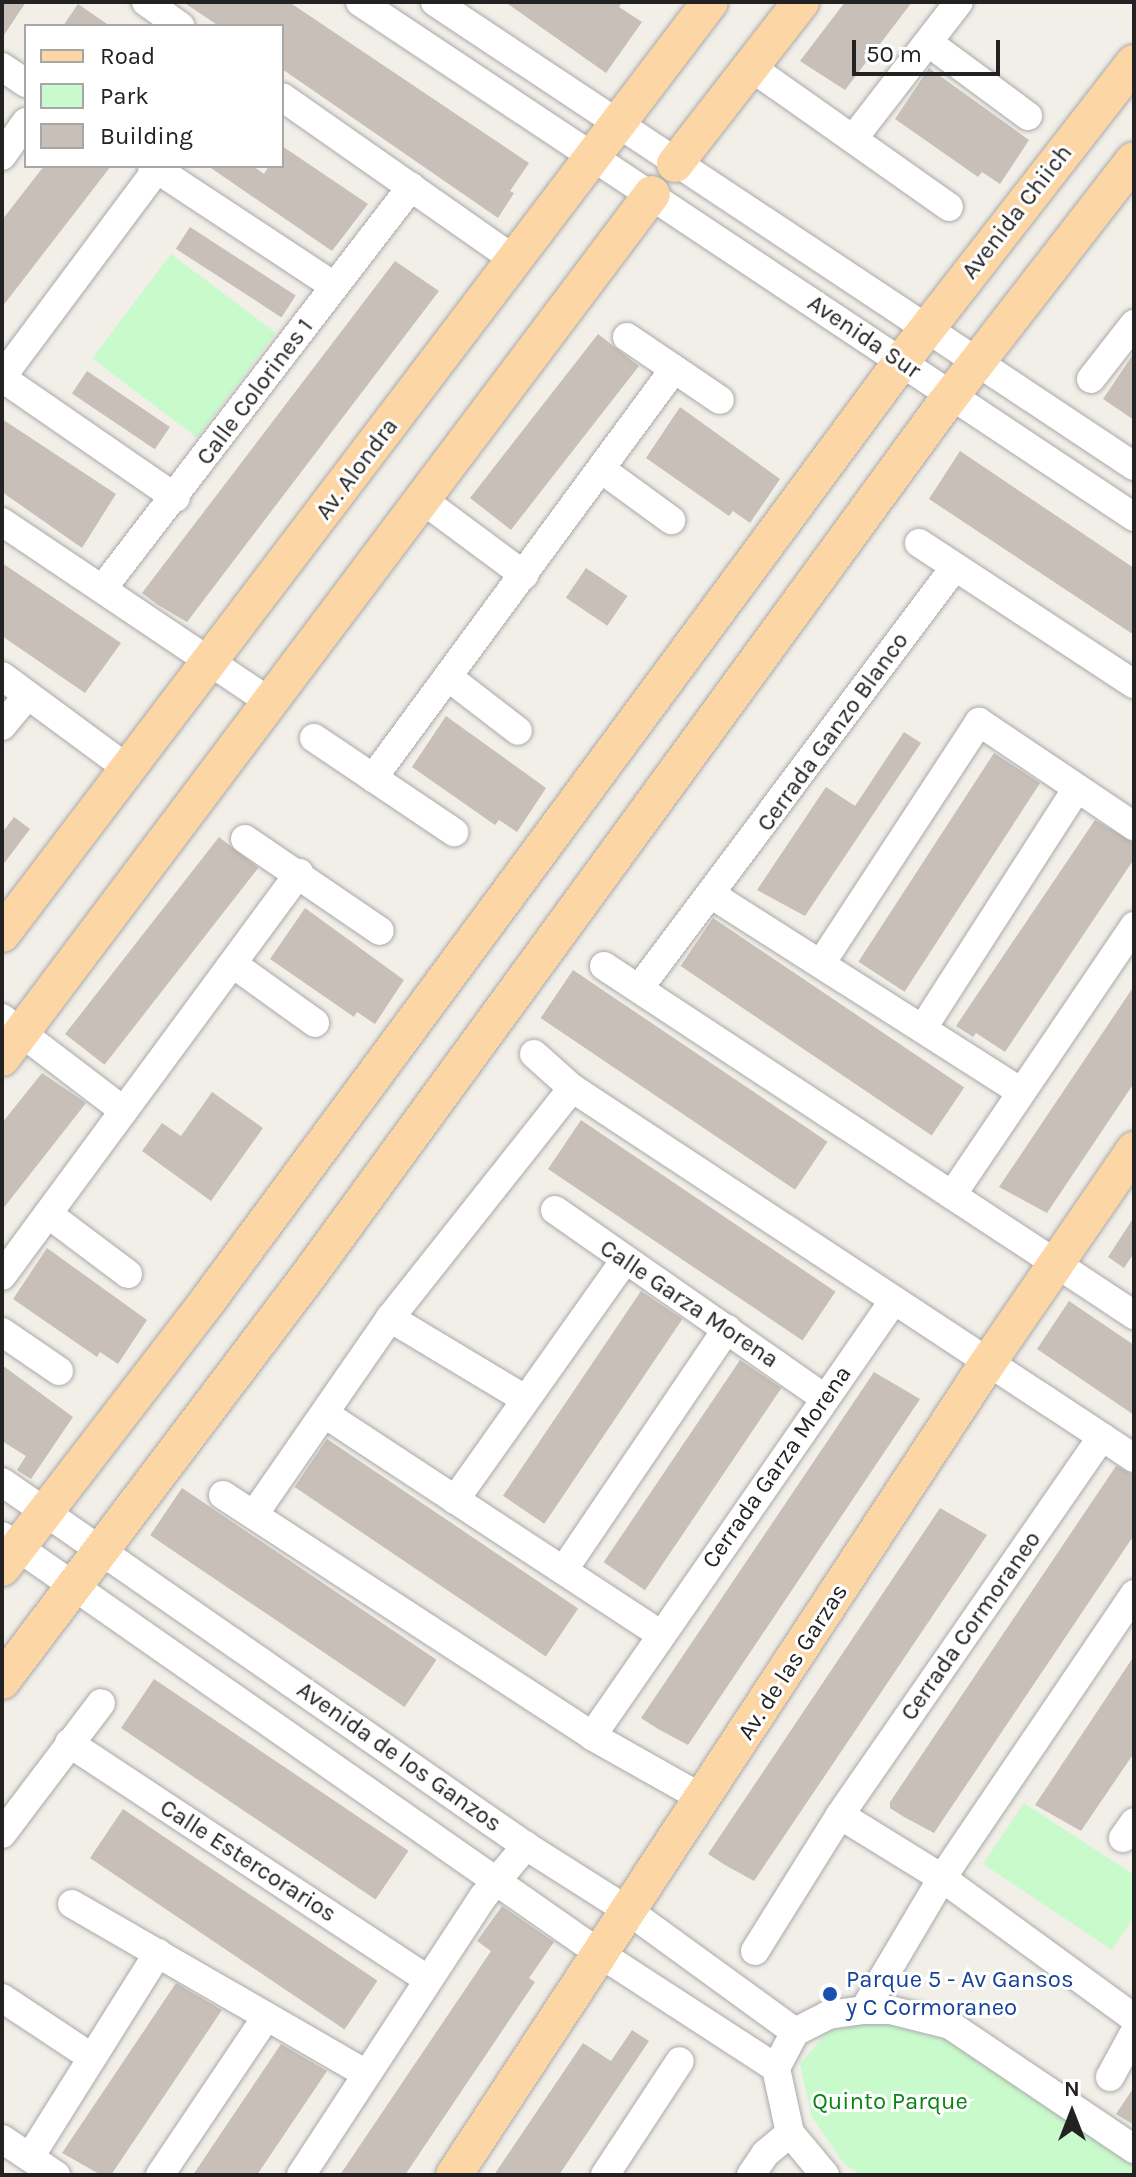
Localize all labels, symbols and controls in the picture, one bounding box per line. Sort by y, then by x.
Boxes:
legend [24,24,284,168]
scale bar [856,24,1004,74]
text: 50 m [866,40,922,68]
text: Road [100,42,155,70]
text: Park [100,82,149,110]
text: Building [100,122,193,150]
street label: Avenida Chiich [956,139,1078,285]
street label: Avenida Sur [802,289,926,385]
street label: Calle Colorines 1 [191,313,319,471]
street label: Av. Alondra [310,413,404,525]
street label: Cerrada Ganzo Blanco [751,627,915,837]
street label: Calle Garza Morena [594,1234,784,1374]
street label: Cerrada Garza Morena [696,1360,858,1574]
street label: Cerrada Cormoraneo [895,1526,1047,1726]
street label: Av. de las Garzas [732,1579,854,1745]
street label: Avenida de los Ganzos [291,1675,507,1839]
street label: Calle Estercorarios [154,1793,342,1929]
place label: Parque 5 - Av Gansos y C Cormoraneo [846,1966,1074,2022]
marker: Parque 5 - Av Gansos y C Cormoraneo [821,1985,839,2003]
north arrow [1032,2073,1112,2153]
text: N [1064,2076,1080,2102]
park label: Quinto Parque [812,2088,968,2116]

